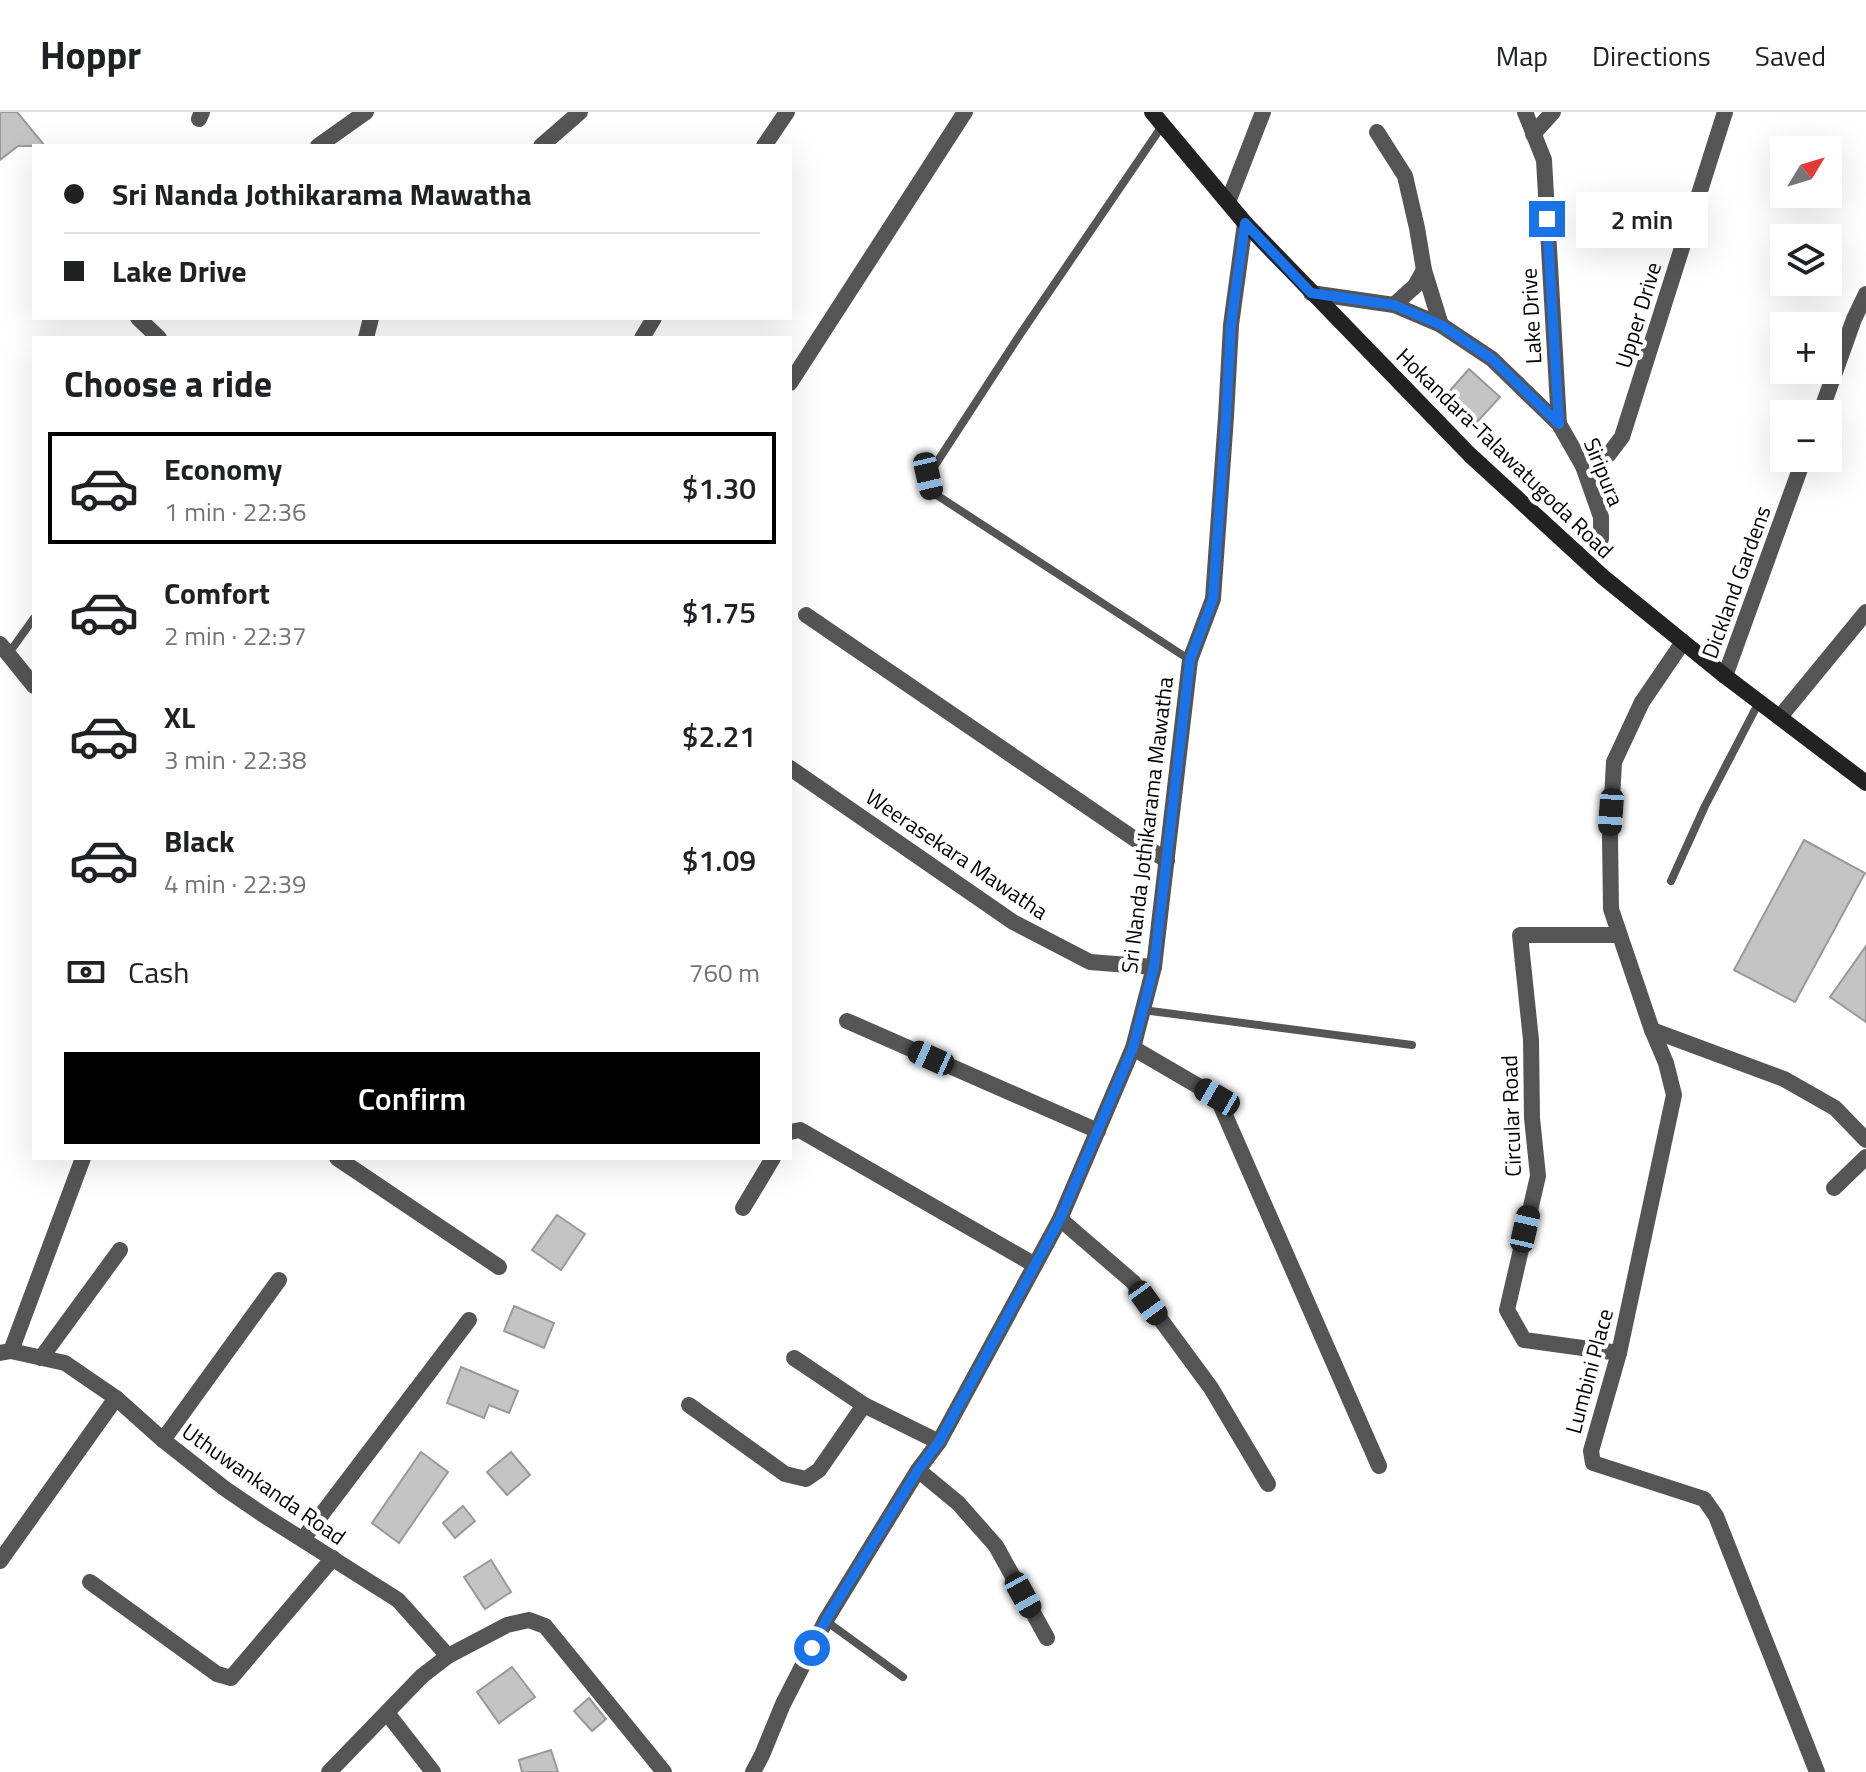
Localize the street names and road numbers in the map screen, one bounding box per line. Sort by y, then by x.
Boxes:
street label: Upper Drive [1606,258,1670,372]
street label: Lake Drive [1512,267,1550,365]
street label: Hokandara-Talawatugoda Road [1389,340,1621,566]
street label: Siripura [1575,433,1633,511]
street label: Dickland Gardens [1693,501,1779,663]
street label: Sri Nanda Jothikarama Mawatha [1112,675,1182,975]
street label: Weerasekara Mawatha [859,780,1055,928]
street label: Circular Road [1492,1055,1530,1177]
street label: Lumbini Place [1556,1305,1622,1437]
street label: Uthuwankanda Road [175,1415,353,1553]

